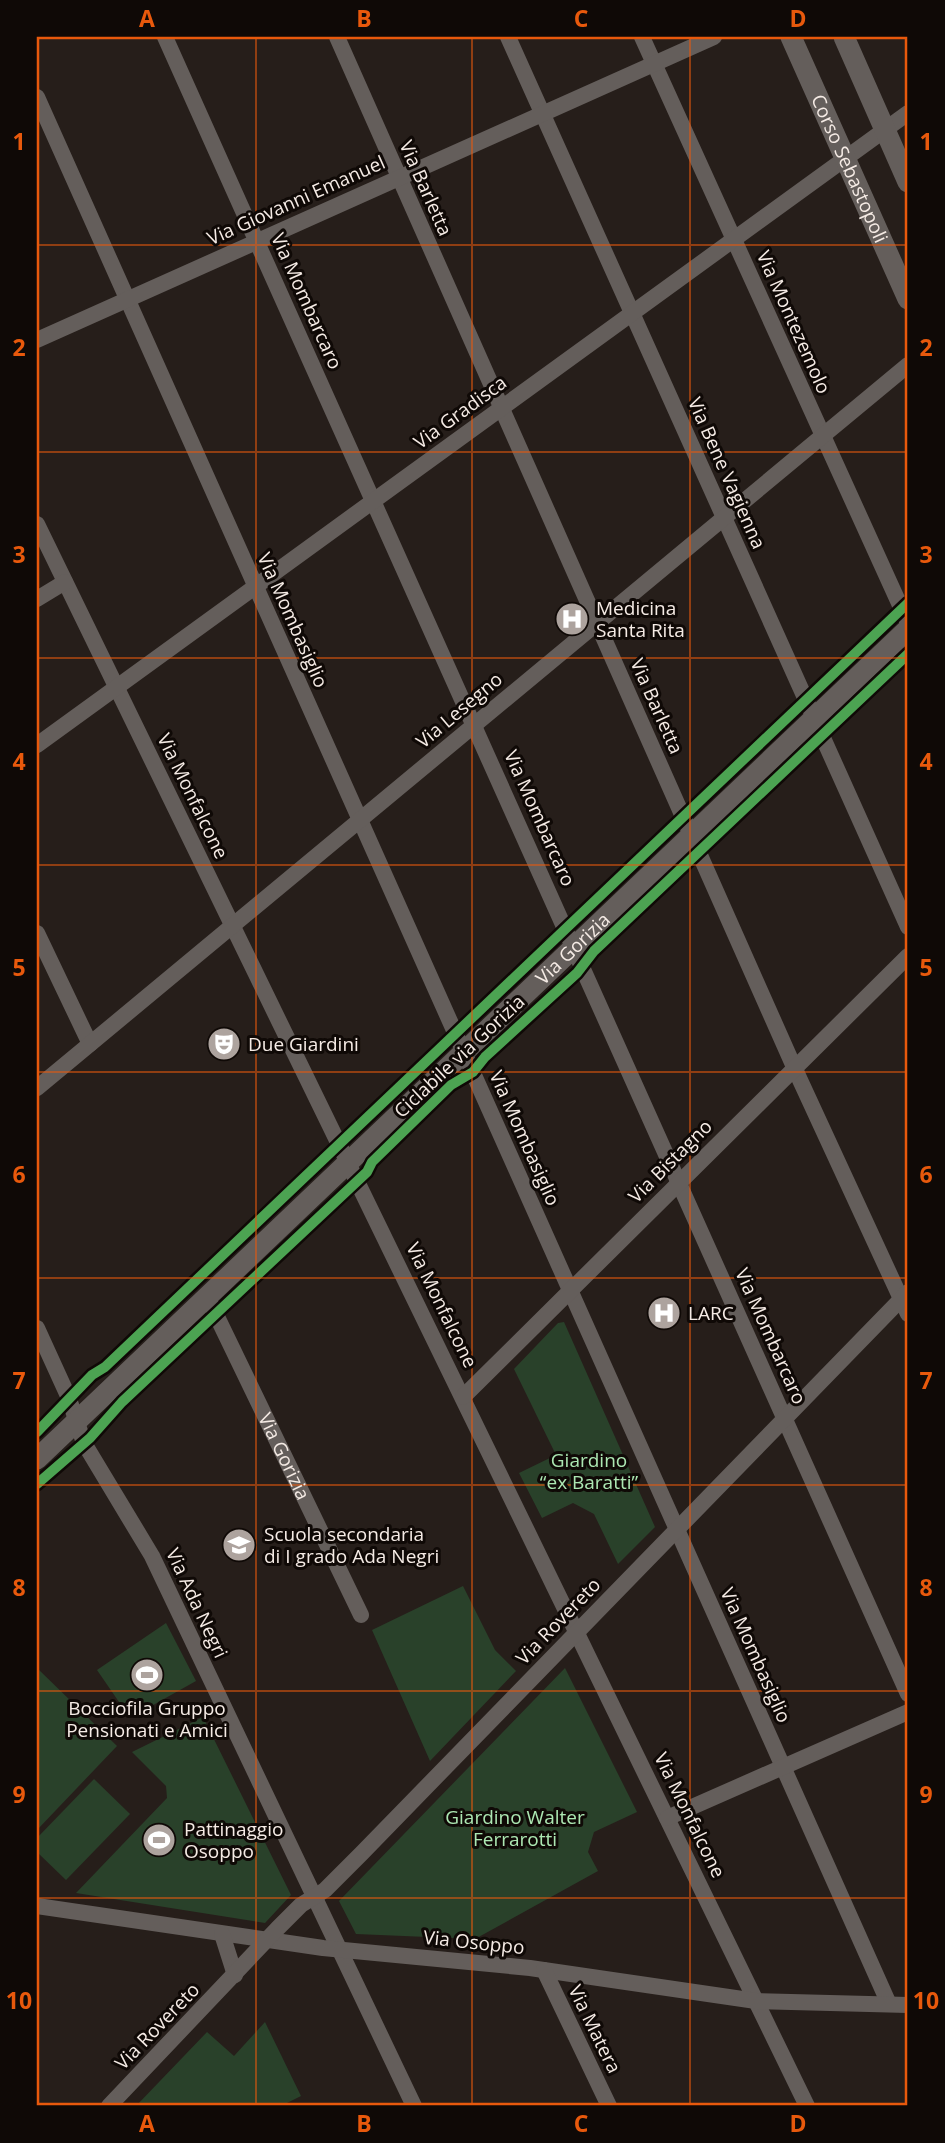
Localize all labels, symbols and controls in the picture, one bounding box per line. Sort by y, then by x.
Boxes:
text: A [139,2,155,34]
text: B [356,2,372,34]
text: C [574,2,588,34]
text: D [789,2,807,34]
street label: Corso Sebastopoli [805,90,894,247]
text: 1 [12,125,26,157]
text: 1 [919,125,933,157]
street label: Via Barletta [393,136,459,240]
street label: Via Giovanni Emanuel [203,149,389,251]
street label: Via Mombarcaro [265,229,349,373]
street label: Via Montezemolo [751,246,837,398]
text: 2 [12,331,26,363]
text: 2 [919,331,933,363]
street label: Via Gradisca [408,369,512,455]
street label: Via Bene Vagienna [682,393,772,553]
text: 3 [12,538,26,570]
text: 3 [919,538,933,570]
street label: Via Mombasiglio [252,548,334,692]
place label: Medicina Santa Rita [596,595,685,643]
hospital icon: Medicina Santa Rita [553,600,591,638]
street label: Via Barletta [624,654,690,758]
street label: Via Lesegno [410,666,508,754]
street label: Via Monfalcone [151,729,235,863]
text: 4 [12,745,26,777]
text: 4 [919,745,933,777]
street label: Via Mombarcaro [498,746,582,890]
street label: Via Gorizia [530,907,616,990]
text: 5 [12,951,26,983]
text: 5 [919,951,933,983]
street label: Ciclabile via Gorizia [388,989,530,1123]
theatre icon: Due Giardini [205,1025,243,1063]
place label: Due Giardini [248,1031,359,1057]
street label: Via Mombasiglio [484,1066,566,1210]
street label: Via Bistagno [622,1113,718,1209]
text: 6 [12,1158,26,1190]
text: 6 [919,1158,933,1190]
street label: Via Monfalcone [400,1238,484,1372]
street label: Via Mombarcaro [729,1264,813,1408]
hospital icon: LARC [645,1294,683,1332]
place label: LARC [688,1300,734,1326]
text: 7 [12,1364,26,1396]
text: 7 [919,1364,933,1396]
street label: Via Gorizia [252,1408,316,1504]
park label: Giardino “ex Baratti” [540,1447,639,1495]
place label: Scuola secondaria di I grado Ada Negri [264,1521,439,1569]
school or university icon: Scuola secondaria di I grado Ada Negri [220,1526,258,1564]
street label: Via Ada Negri [160,1544,234,1662]
text: 8 [12,1571,26,1603]
text: 8 [919,1571,933,1603]
street label: Via Rovereto [510,1572,606,1670]
street label: Via Mombasiglio [715,1583,797,1727]
sports icon: Bocciofila Gruppo Pensionati e Amici [128,1656,166,1694]
place label: Bocciofila Gruppo Pensionati e Amici [66,1695,228,1743]
street label: Via Monfalcone [648,1748,732,1882]
text: 9 [12,1778,26,1810]
text: 9 [919,1778,933,1810]
park label: Giardino Walter Ferrarotti [445,1804,585,1852]
place label: Pattinaggio Osoppo [184,1816,283,1864]
sports icon: Pattinaggio Osoppo [140,1821,178,1859]
street label: Via Osoppo [422,1924,526,1960]
street label: Via Rovereto [109,1977,205,2075]
street label: Via Matera [562,1981,628,2077]
text: 10 [6,1984,32,2016]
text: 10 [913,1984,939,2016]
text: A [139,2107,155,2139]
text: B [356,2107,372,2139]
text: C [574,2107,588,2139]
text: D [789,2107,807,2139]

